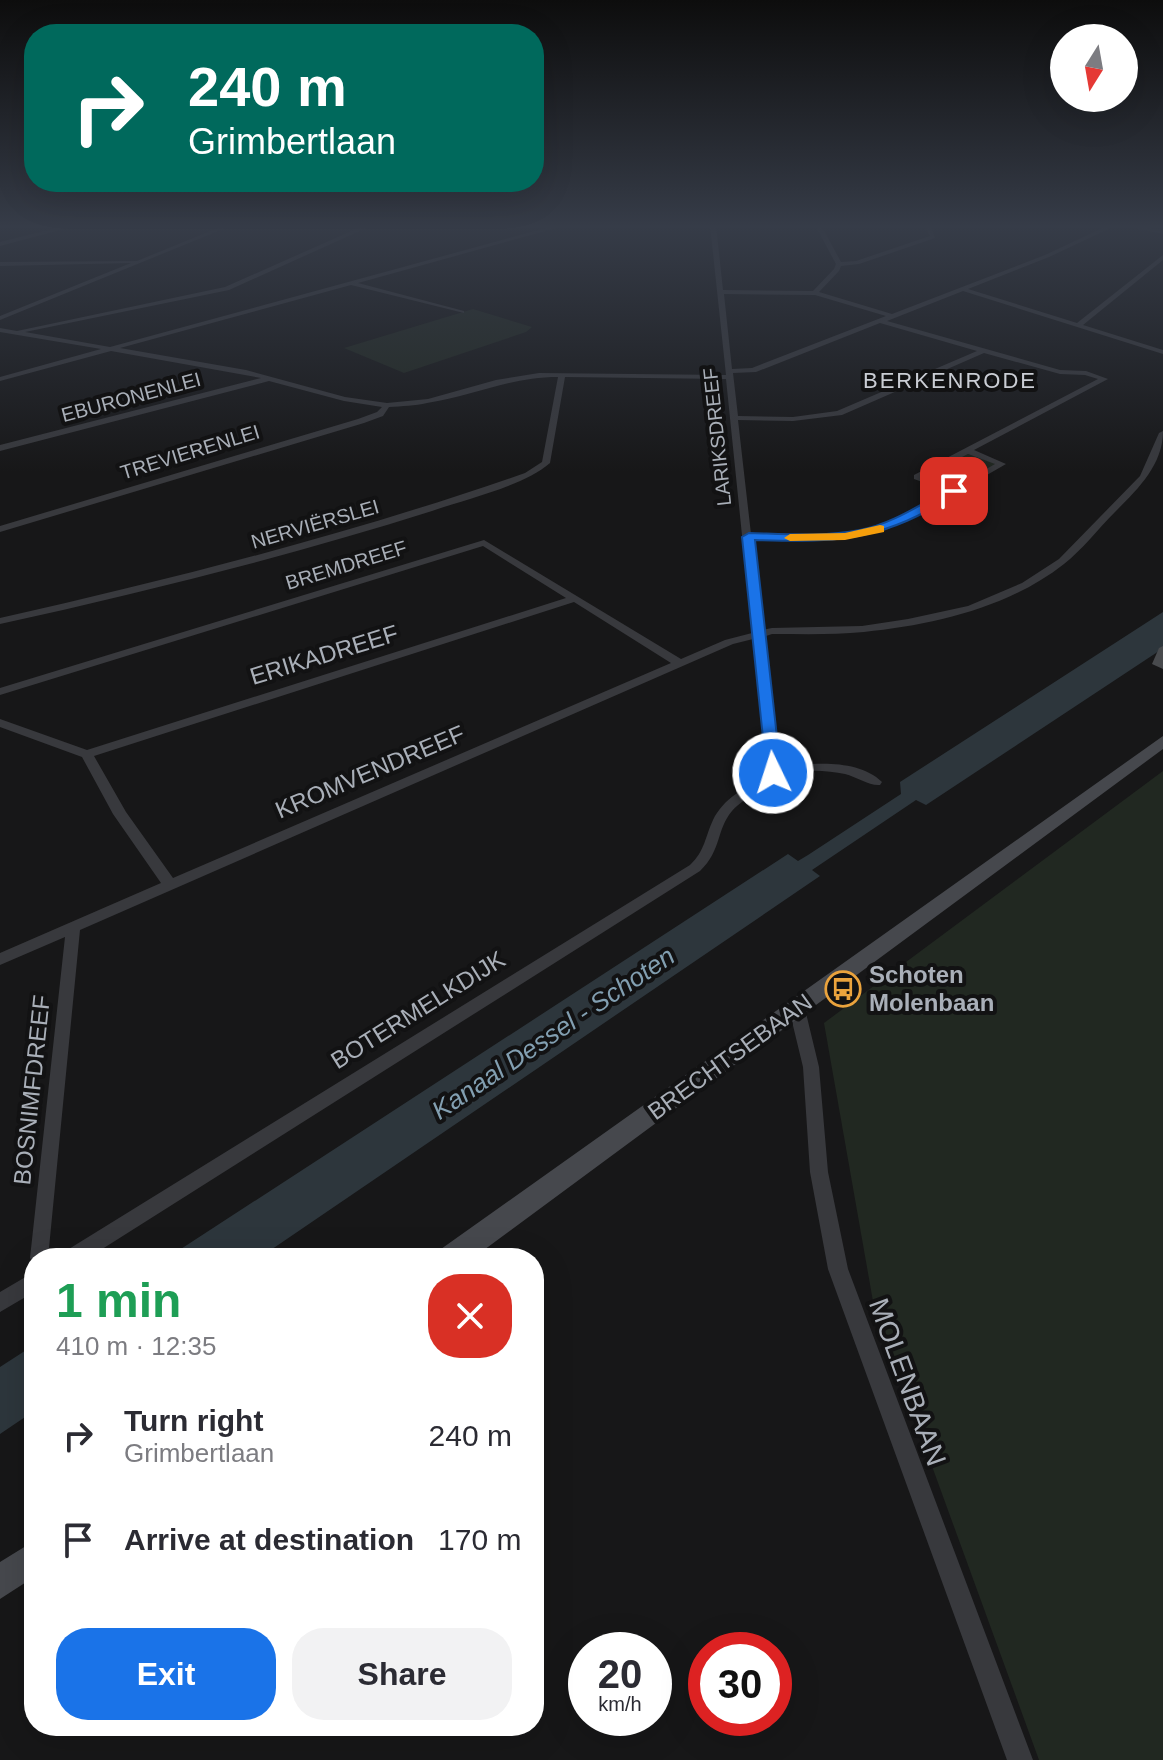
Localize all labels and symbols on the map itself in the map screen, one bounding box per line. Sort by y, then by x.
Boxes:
north arrow [1050,24,1138,112]
street label: LARIKSDREEF [699,367,735,507]
street label: EBURONENLEI [59,368,203,426]
district label: BERKENRODE [863,368,1037,393]
street label: TREVIERENLEI [118,420,262,484]
pin [920,457,988,525]
street label: NERVIËRSLEI [249,495,381,553]
street label: BREMDREEF [283,536,409,594]
street label: ERIKADREEF [247,619,401,690]
street label: KROMVENDREEF [271,720,468,824]
position arrow [731,731,815,815]
water label: Kanaal Dessel - Schoten [426,941,680,1125]
street label: BOTERMELKDIJK [326,945,510,1074]
place label: Schoten Molenbaan [869,961,994,1016]
bus stop icon: Schoten Molenbaan [824,970,862,1008]
street label: BRECHTSEBAAN [642,988,817,1125]
street label: BOSNIMFDREEF [8,994,55,1186]
street label: MOLENBAAN [863,1294,952,1470]
speed limit sign: 30 [688,1632,792,1736]

